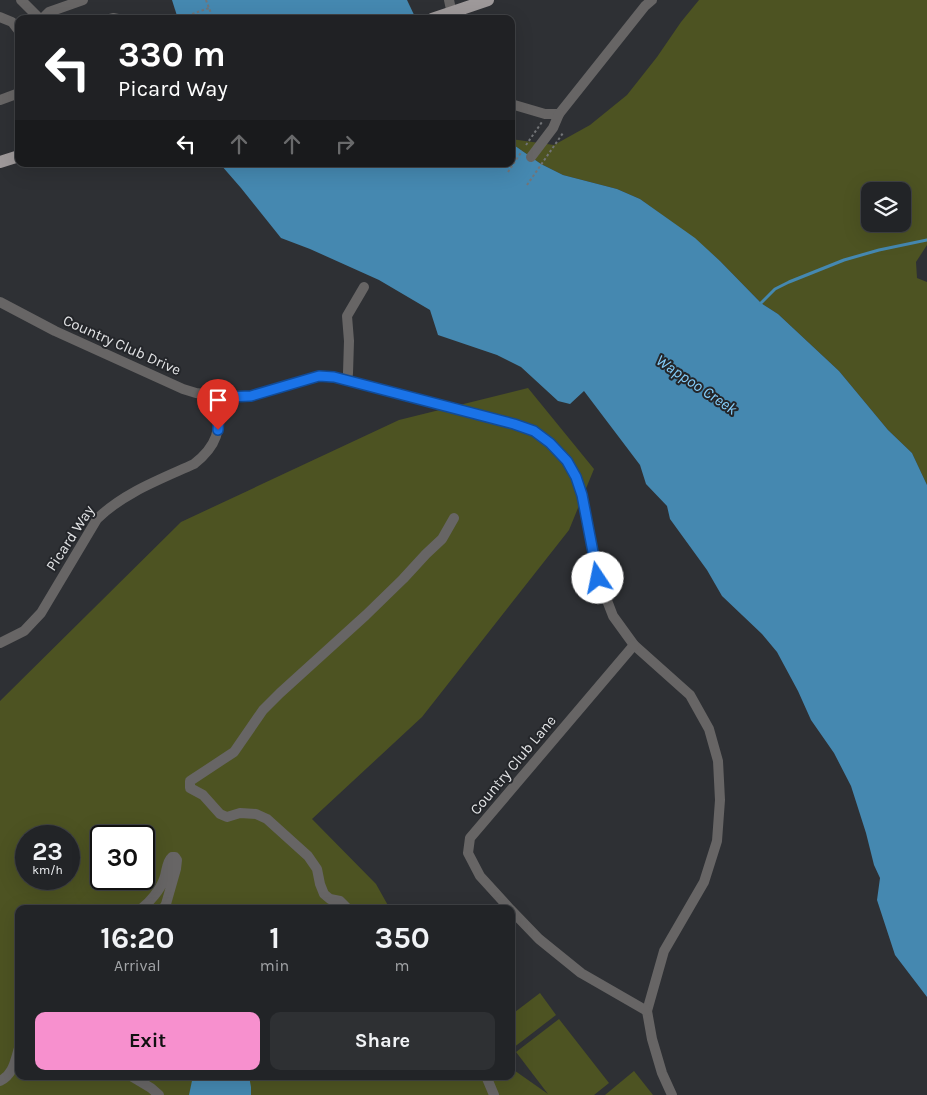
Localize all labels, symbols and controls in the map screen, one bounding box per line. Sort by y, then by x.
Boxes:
text: 330 m [118,34,226,75]
icon: left [35,35,100,100]
text: Picard Way [118,76,228,102]
icon: left [172,130,200,158]
icon: ahead [225,130,253,158]
icon: ahead [278,130,306,158]
icon: right [331,130,359,158]
map controls [861,182,911,232]
button: layers [861,182,911,232]
street label: Country Club Drive [60,311,184,379]
water label: Wappoo Creek [652,350,742,419]
pin [197,379,239,430]
icon: arrive [204,386,232,414]
street label: Picard Way [42,502,98,574]
position arrow [571,551,623,603]
street label: Country Club Lane [466,712,560,818]
speed limit sign: 30 [90,825,155,890]
text: 23 [32,837,63,866]
text: km/h [32,863,63,877]
text: 16:20 [100,920,174,956]
text: 1 [269,920,280,956]
text: 350 [375,920,430,956]
text: Arrival [114,956,161,975]
text: min [260,956,289,975]
text: m [395,956,410,975]
button: Exit [35,1012,260,1070]
button: Share [270,1012,495,1070]

